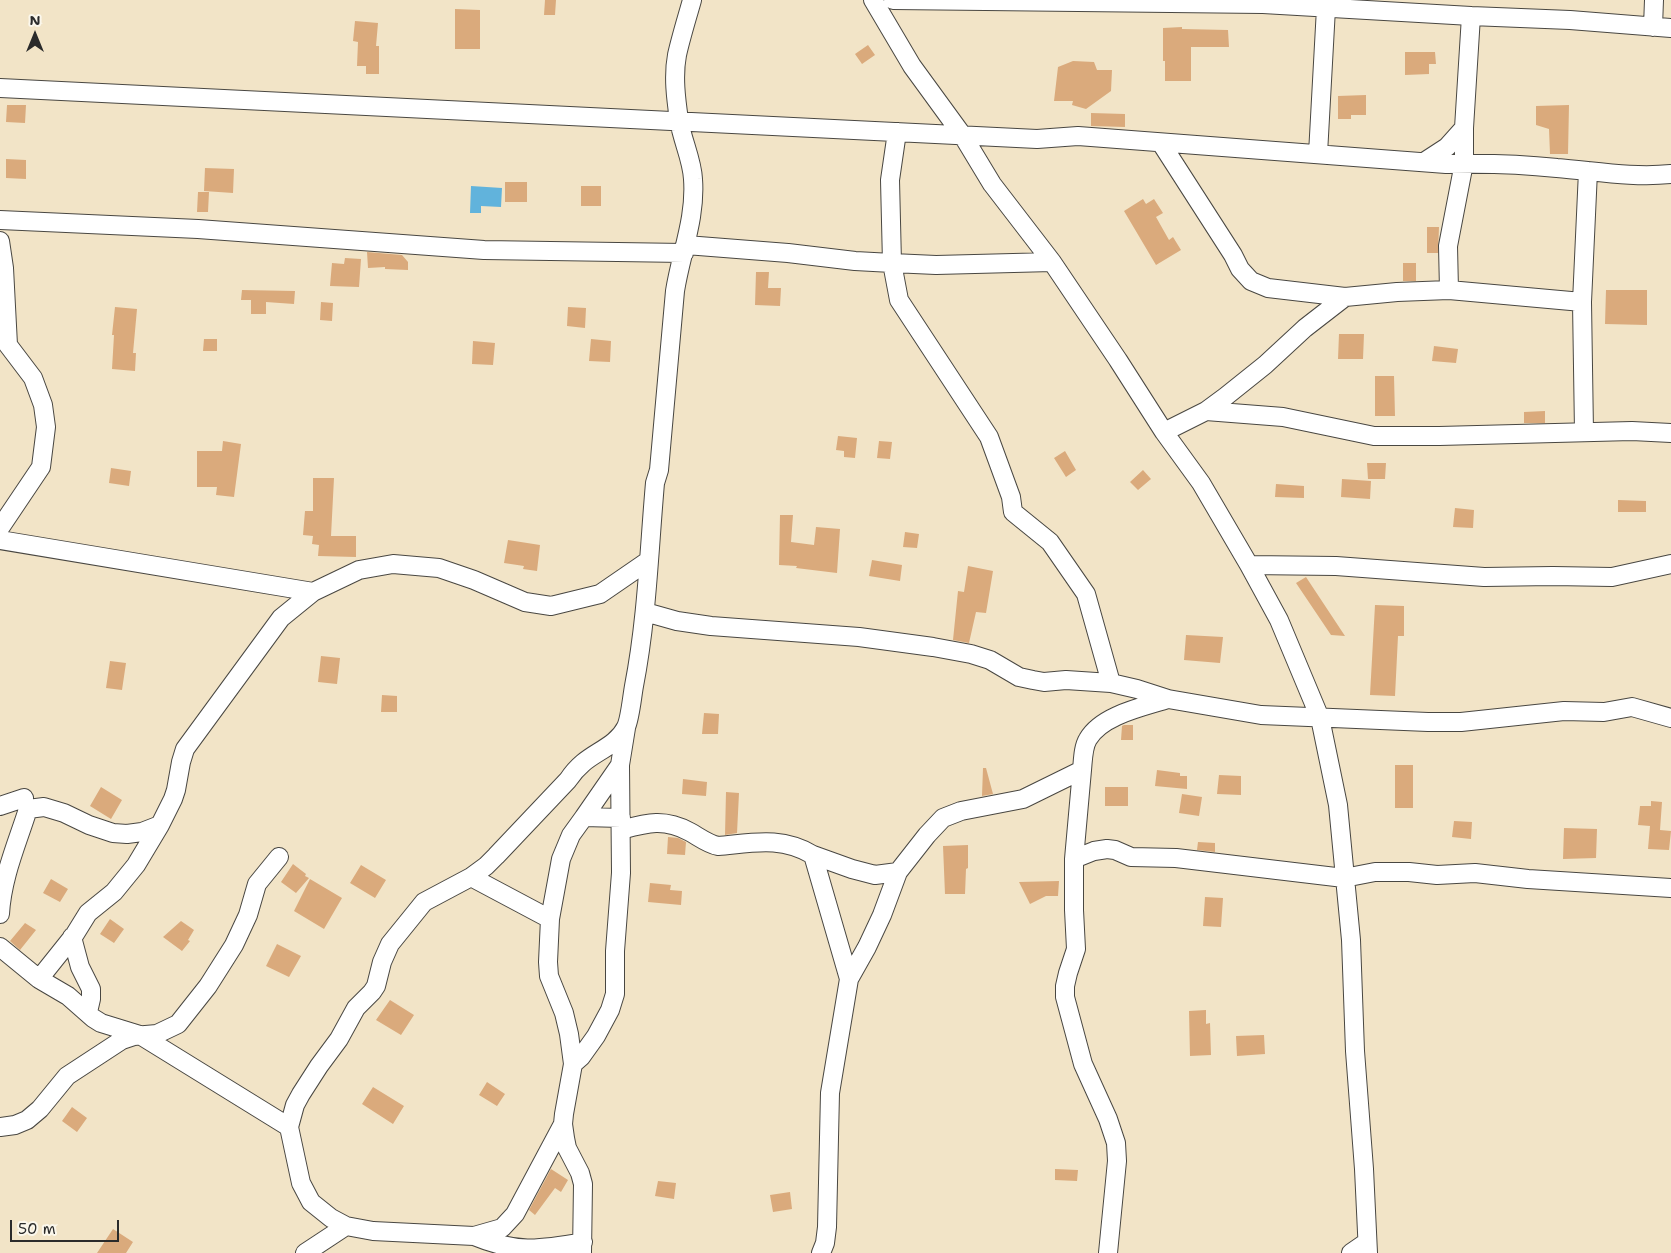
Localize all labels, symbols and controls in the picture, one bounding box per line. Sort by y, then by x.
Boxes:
north arrow [10,10,60,60]
text: N [29,11,41,29]
scale bar [12,1210,121,1242]
text: 50 m [18,1219,56,1239]

